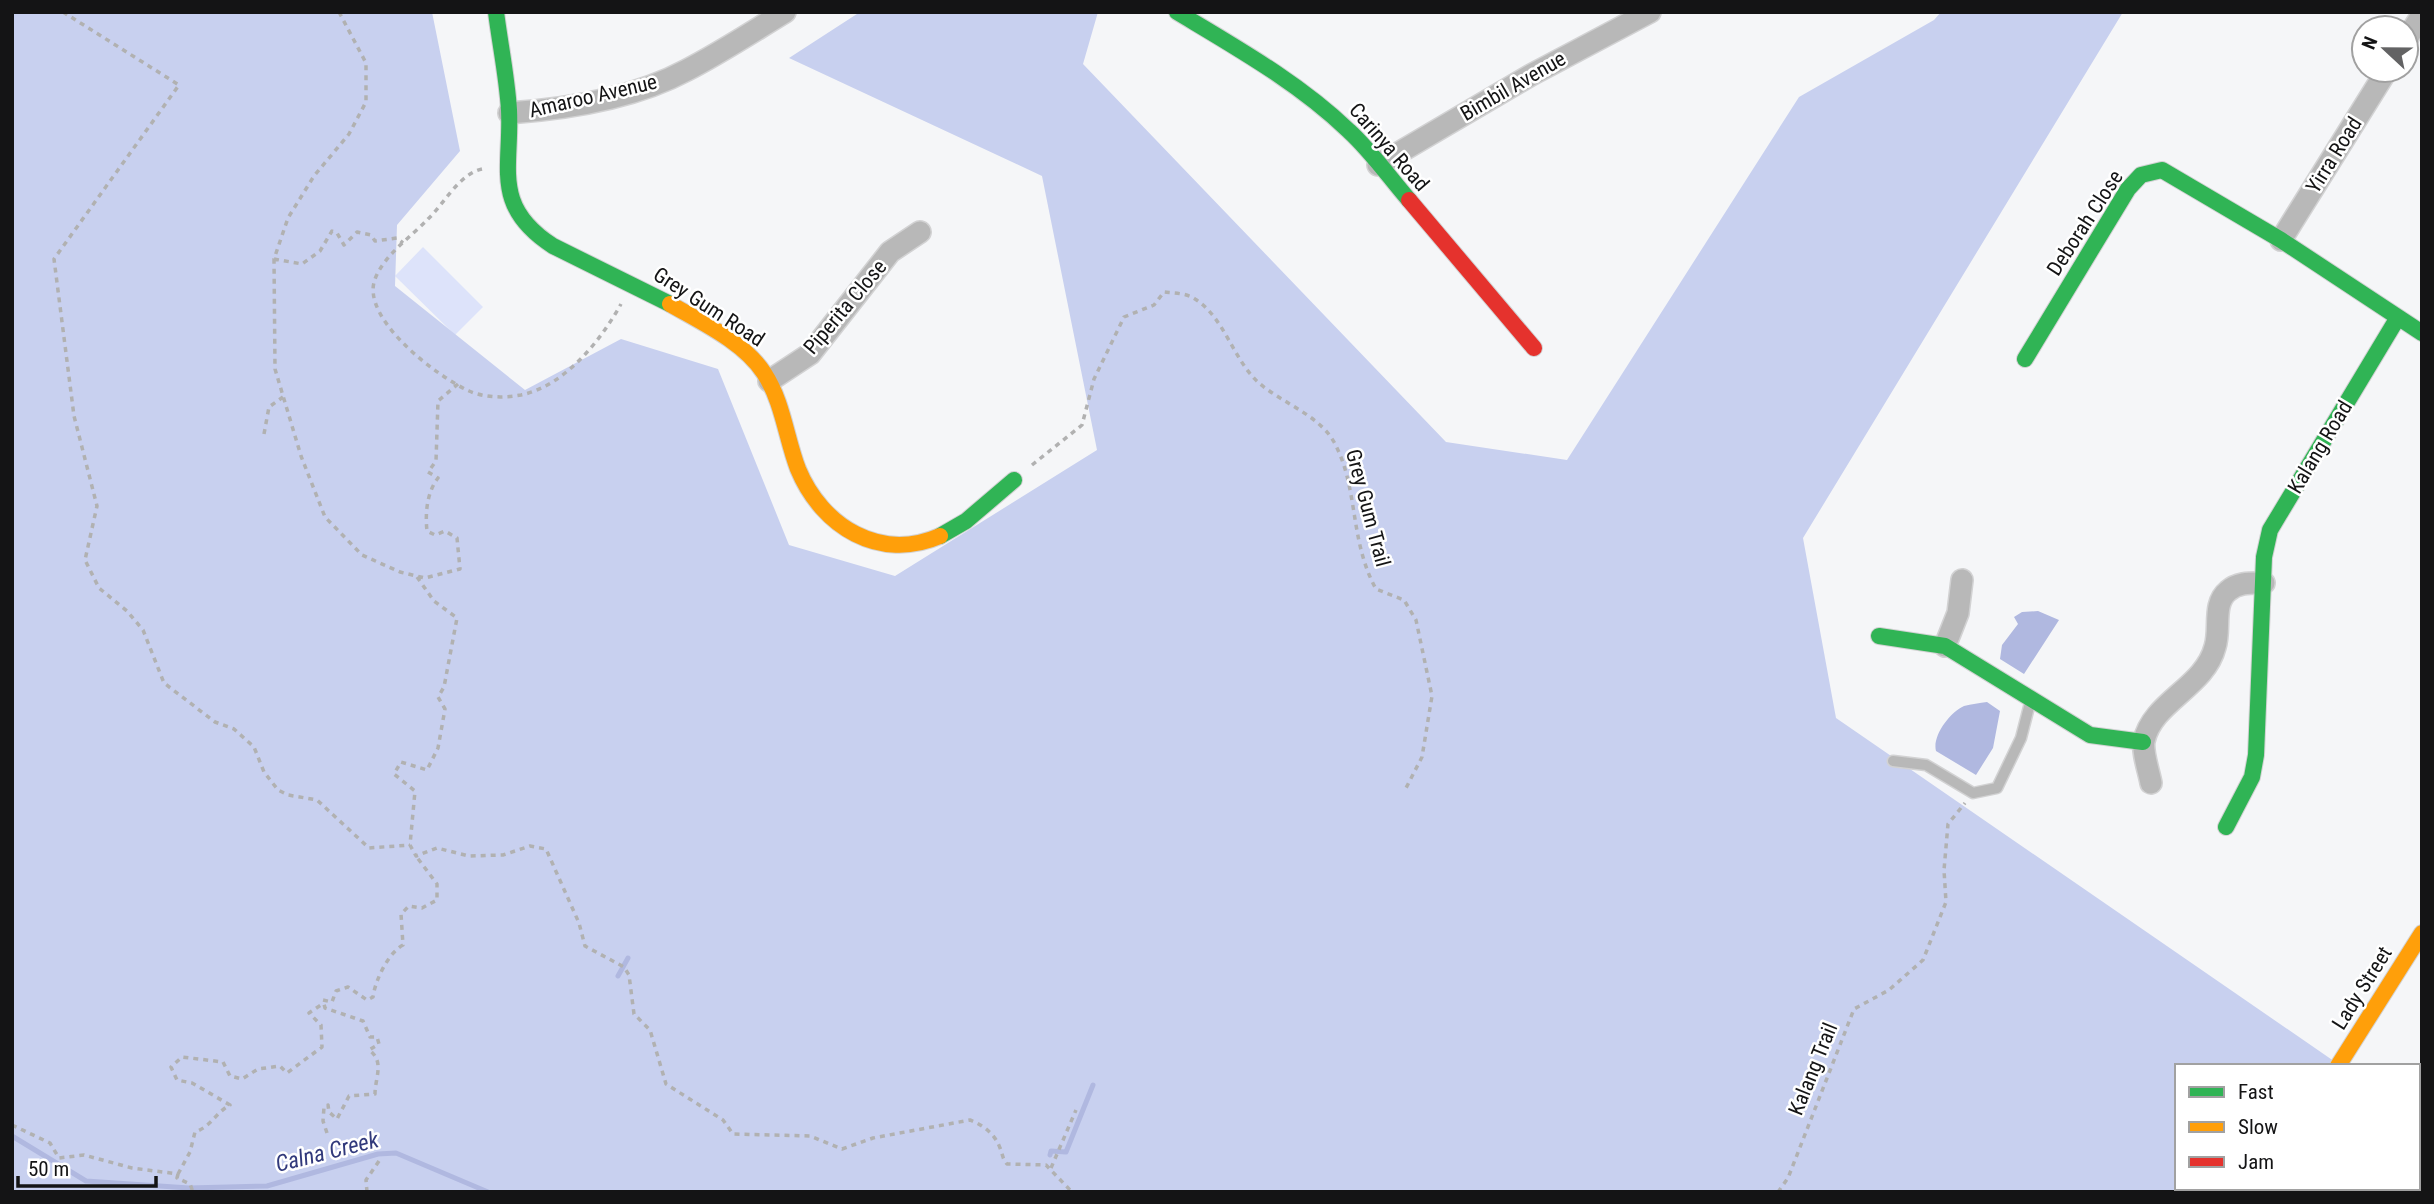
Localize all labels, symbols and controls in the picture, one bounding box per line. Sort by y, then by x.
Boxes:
north arrow [2350,14,2420,84]
text: N [2357,33,2383,53]
street label: Bimbil Avenue [1456,46,1570,126]
street label: Amaroo Avenue [527,70,659,122]
street label: Carinya Road [1344,98,1434,196]
street label: Yirra Road [2301,112,2367,198]
street label: Deborah Close [2042,166,2128,280]
street label: Piperita Close [799,255,891,359]
street label: Grey Gum Road [649,262,769,352]
street label: Kalang Road [2283,396,2357,498]
street label: Grey Gum Trail [1341,447,1395,569]
street label: Lady Street [2327,942,2397,1034]
street label: Kalang Trail [1784,1019,1842,1119]
legend [2175,1064,2420,1190]
text: Fast [2238,1080,2274,1104]
text: Slow [2238,1115,2278,1139]
water label: Calna Creek [273,1126,382,1178]
scale bar [18,1144,156,1188]
text: Jam [2238,1150,2274,1174]
text: 50 m [28,1157,69,1181]

